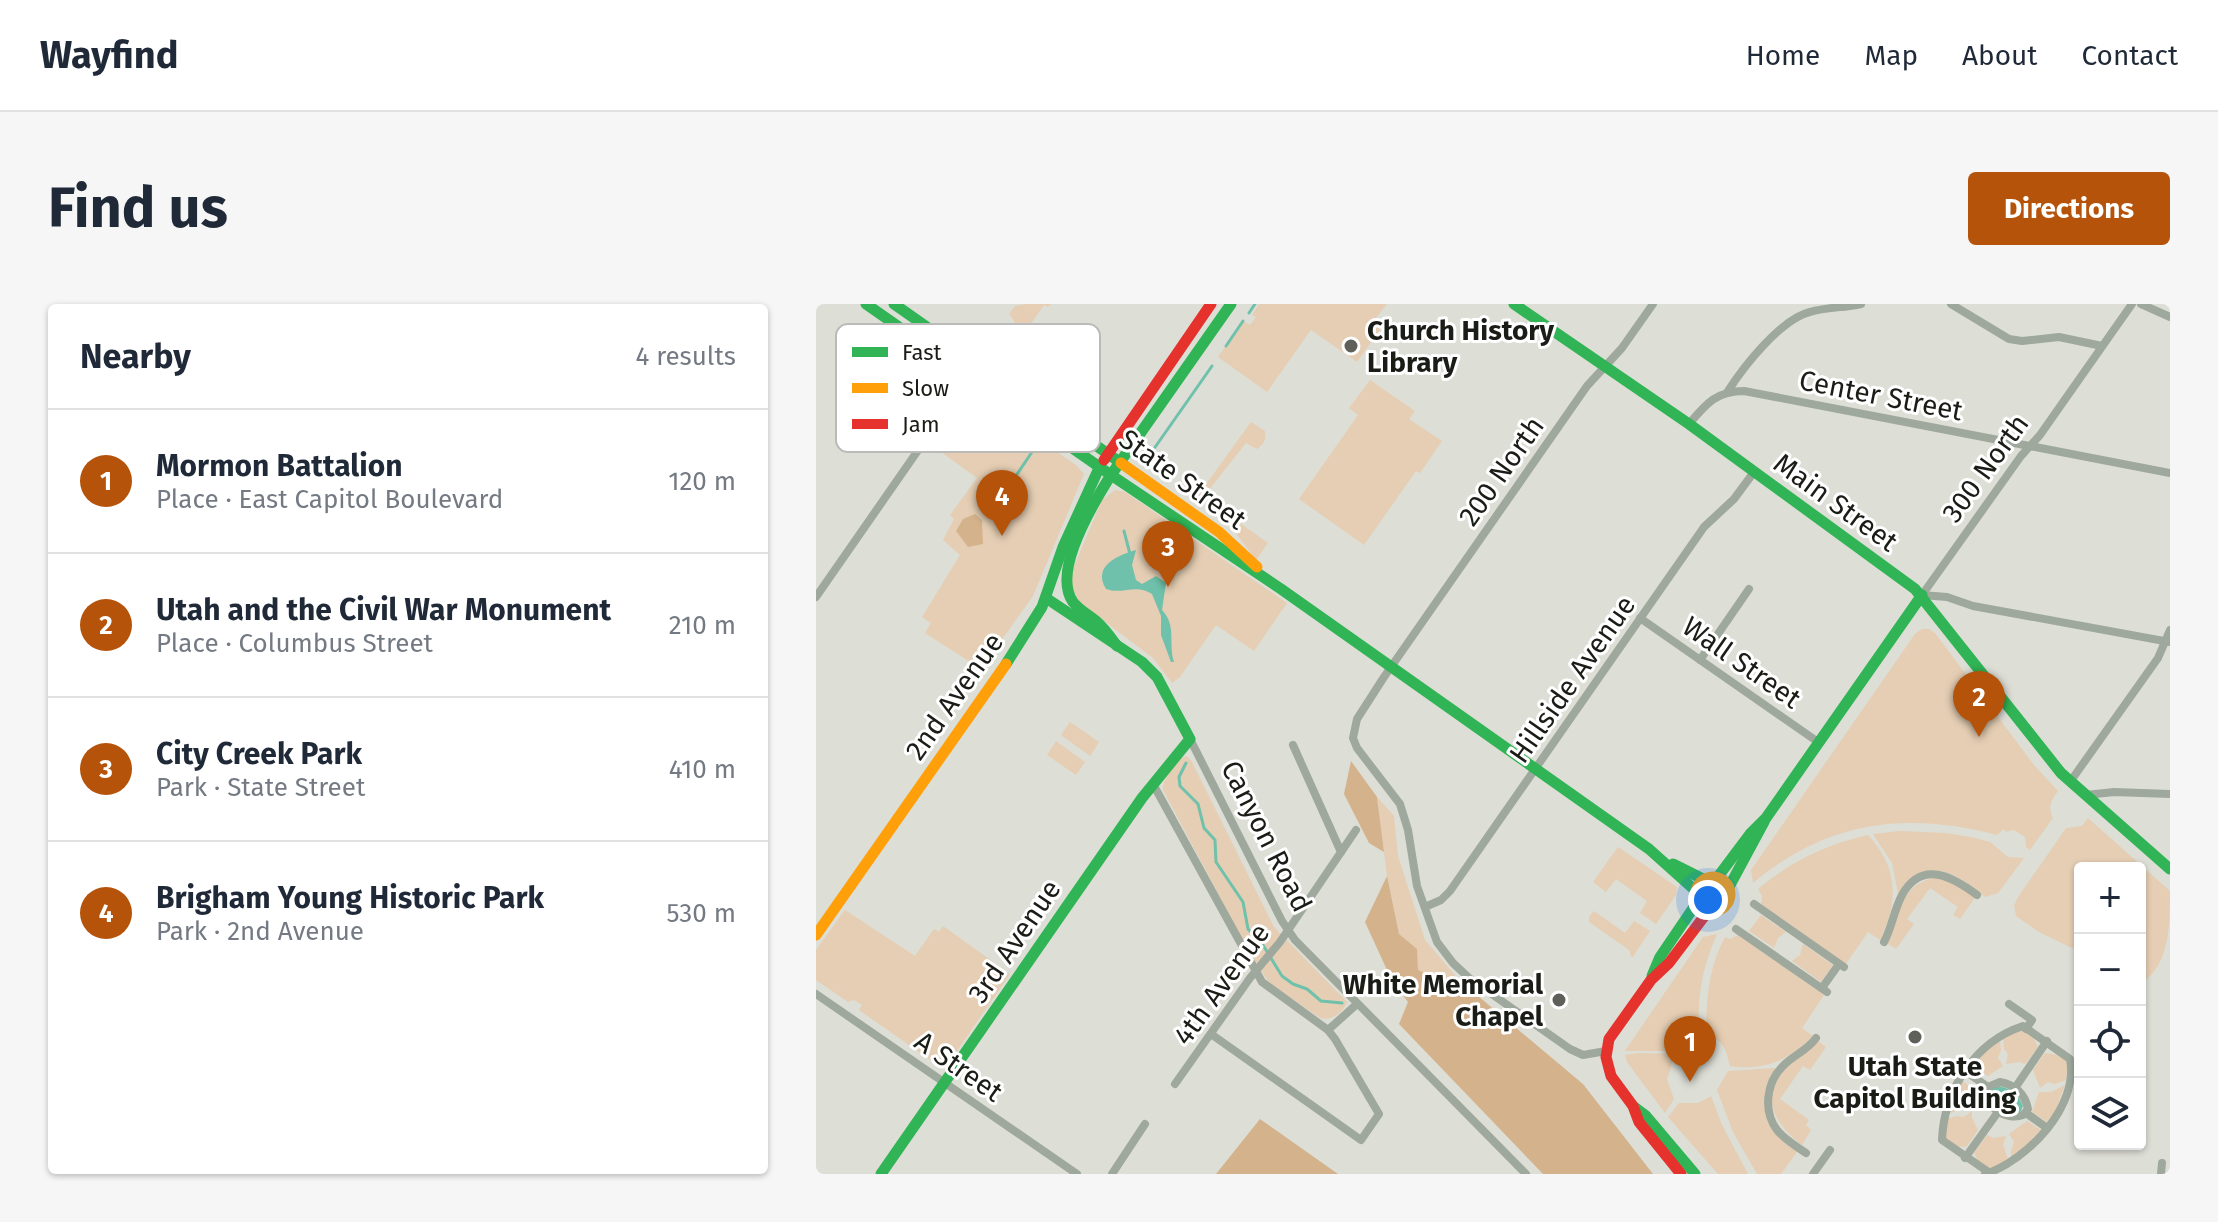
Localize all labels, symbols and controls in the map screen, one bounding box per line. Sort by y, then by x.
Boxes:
text: Wayfind [40,32,178,78]
text: Home [1746,39,1820,72]
text: Map [1864,39,1918,72]
text: About [1962,39,2037,72]
text: Contact [2081,39,2178,72]
button: Directions [1968,172,2170,245]
text: Find us [48,175,228,242]
place label: Church History Library [1367,314,1555,379]
legend [836,324,1100,452]
text: Nearby [80,336,191,377]
marker: Church History Library [1342,337,1360,355]
text: Fast [902,339,942,366]
text: 4 results [635,341,736,372]
street label: Center Street [1796,363,1966,428]
text: Slow [902,375,949,402]
street label: 300 North [1935,408,2036,529]
street label: 200 North [1452,410,1551,532]
text: Jam [902,411,940,438]
street label: State Street [1113,422,1253,537]
street label: Main Street [1767,447,1905,559]
text: Mormon Battalion [156,448,403,484]
text: 1 [100,466,112,497]
text: 120 m [668,466,736,497]
pin: 4 [976,470,1028,536]
text: Place · East Capitol Boulevard [156,484,503,515]
pin: 3 [1142,521,1194,587]
street label: Hillside Avenue [1502,589,1642,769]
text: Utah and the Civil War Monument [156,592,611,628]
text: 2 [99,610,113,641]
text: 210 m [669,610,736,641]
street label: Wall Street [1676,610,1808,716]
street label: 2nd Avenue [899,626,1010,766]
text: Place · Columbus Street [156,628,433,659]
pin: 2 [1953,671,2005,737]
text: City Creek Park [156,736,362,772]
text: 3 [99,754,113,785]
text: 410 m [669,754,736,785]
street label: Canyon Road [1214,755,1319,917]
text: Park · State Street [156,772,365,803]
map controls [2074,862,2146,1150]
button: + [2074,862,2146,934]
street label: 3rd Avenue [961,874,1068,1009]
text: Brigham Young Historic Park [156,880,544,916]
your location [1688,880,1728,920]
text: 4 [99,898,113,929]
text: 530 m [667,898,736,929]
text: Park · 2nd Avenue [156,916,364,947]
street label: 4th Avenue [1166,917,1276,1051]
button: − [2074,934,2146,1006]
place label: White Memorial Chapel [1343,968,1544,1033]
marker: White Memorial Chapel [1550,991,1568,1009]
button: locate [2074,1006,2146,1078]
pin: 1 [1664,1016,1716,1082]
street label: A Street [909,1024,1010,1109]
marker: Utah State Capitol Building [1906,1028,1924,1046]
place label: Utah State Capitol Building [1813,1050,2017,1115]
button: layers [2074,1078,2146,1150]

